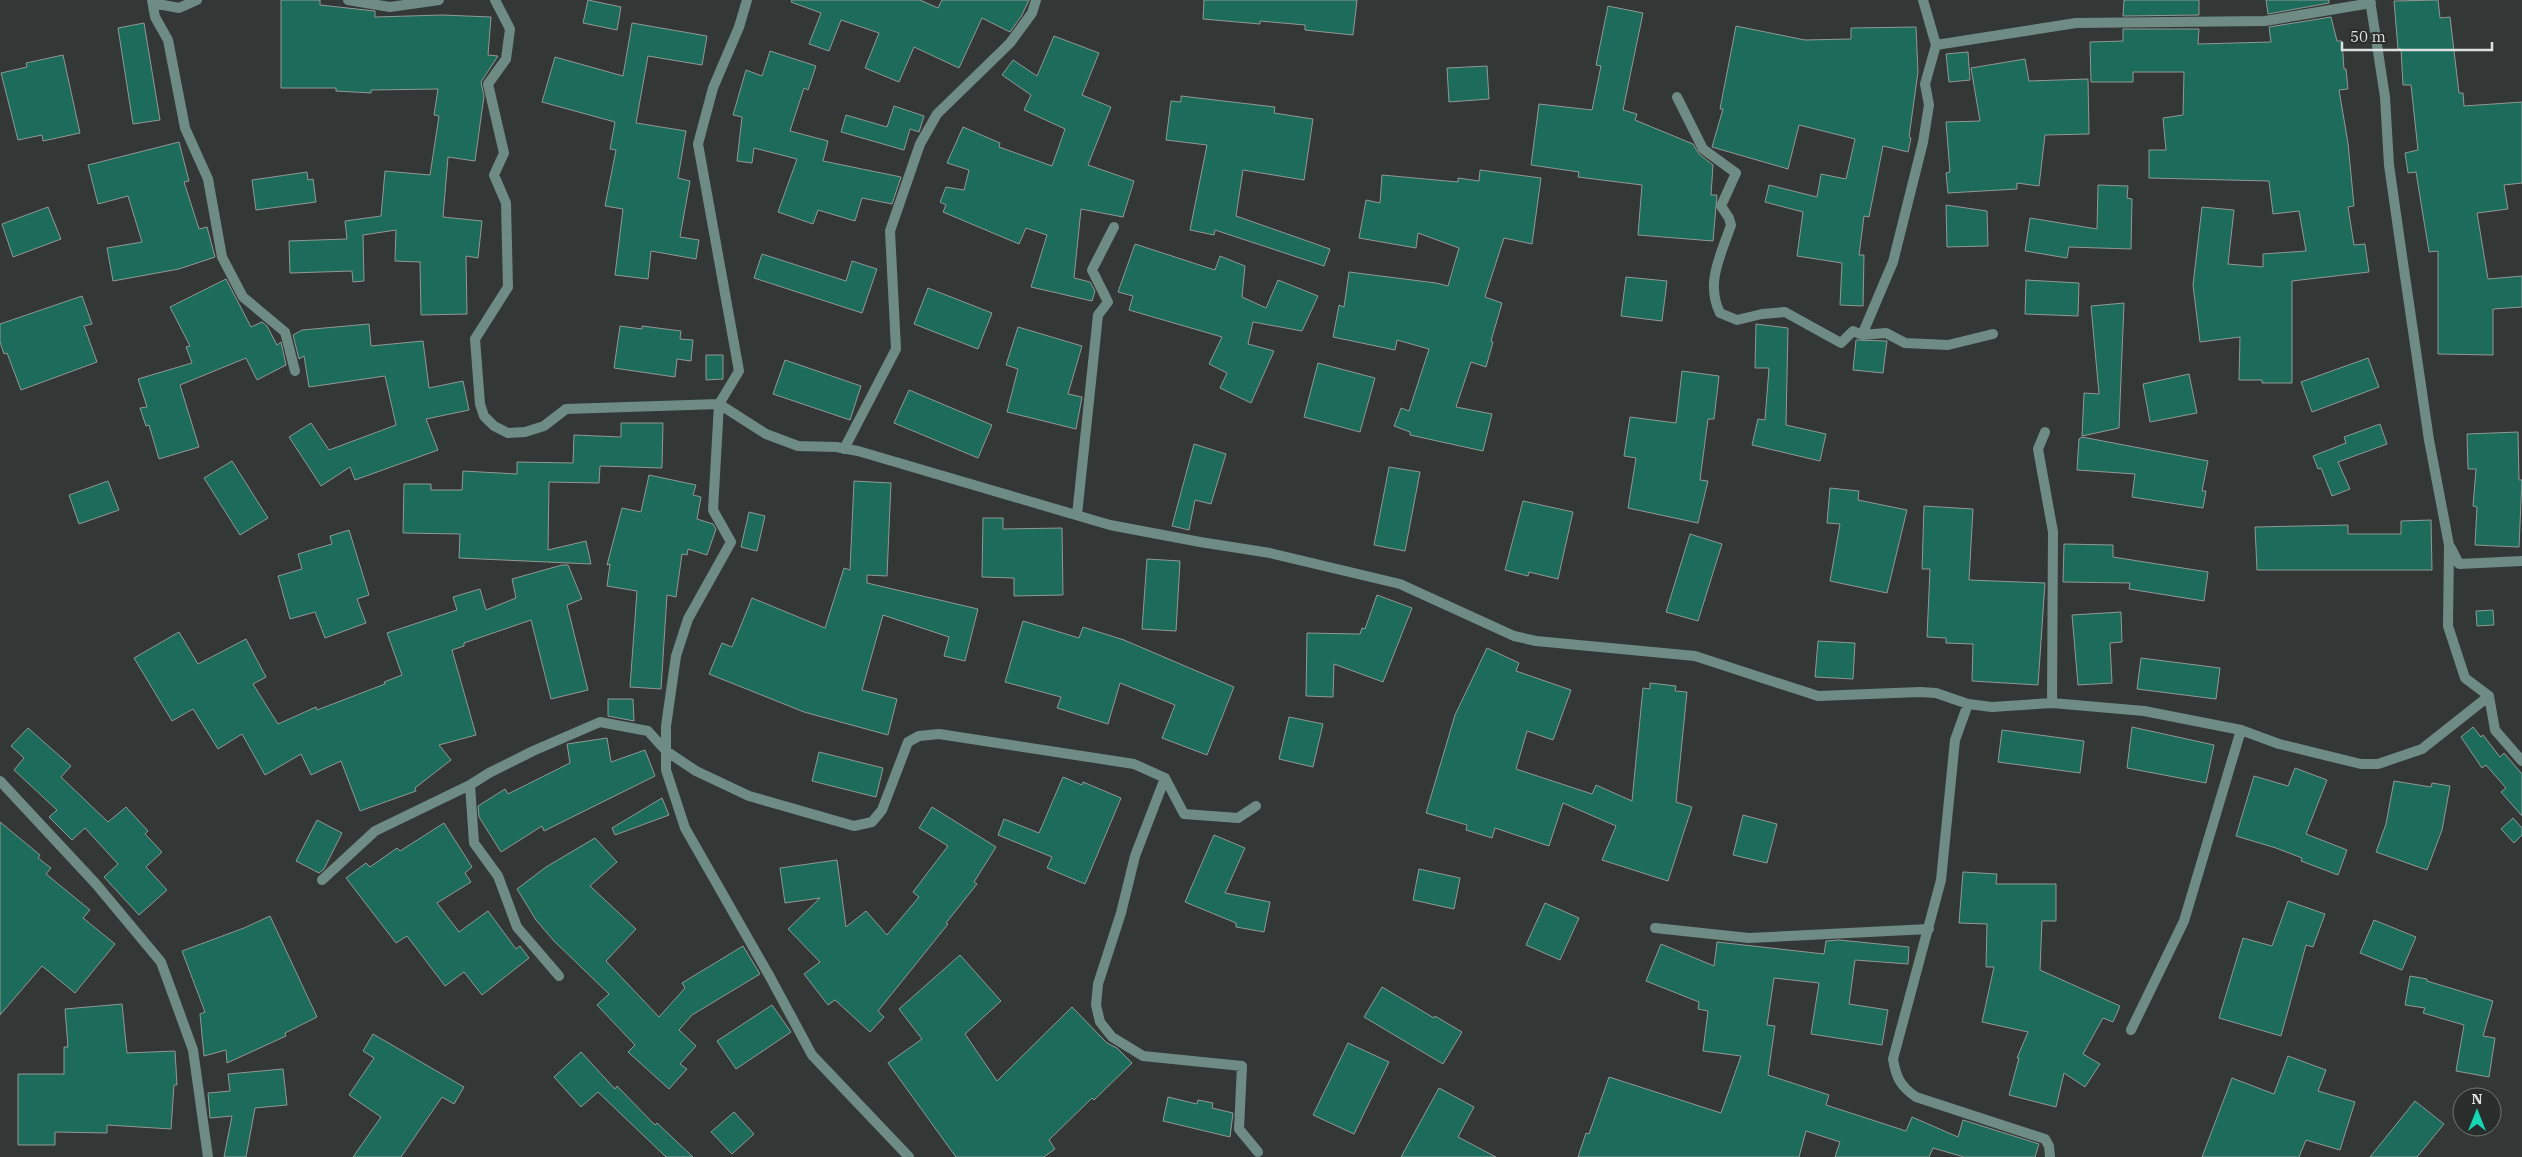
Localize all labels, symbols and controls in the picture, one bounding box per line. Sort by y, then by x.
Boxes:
scale bar [2342,20,2492,52]
text: 50 m [2350,27,2386,46]
north arrow [2452,1087,2502,1137]
text: N [2471,1090,2483,1108]

